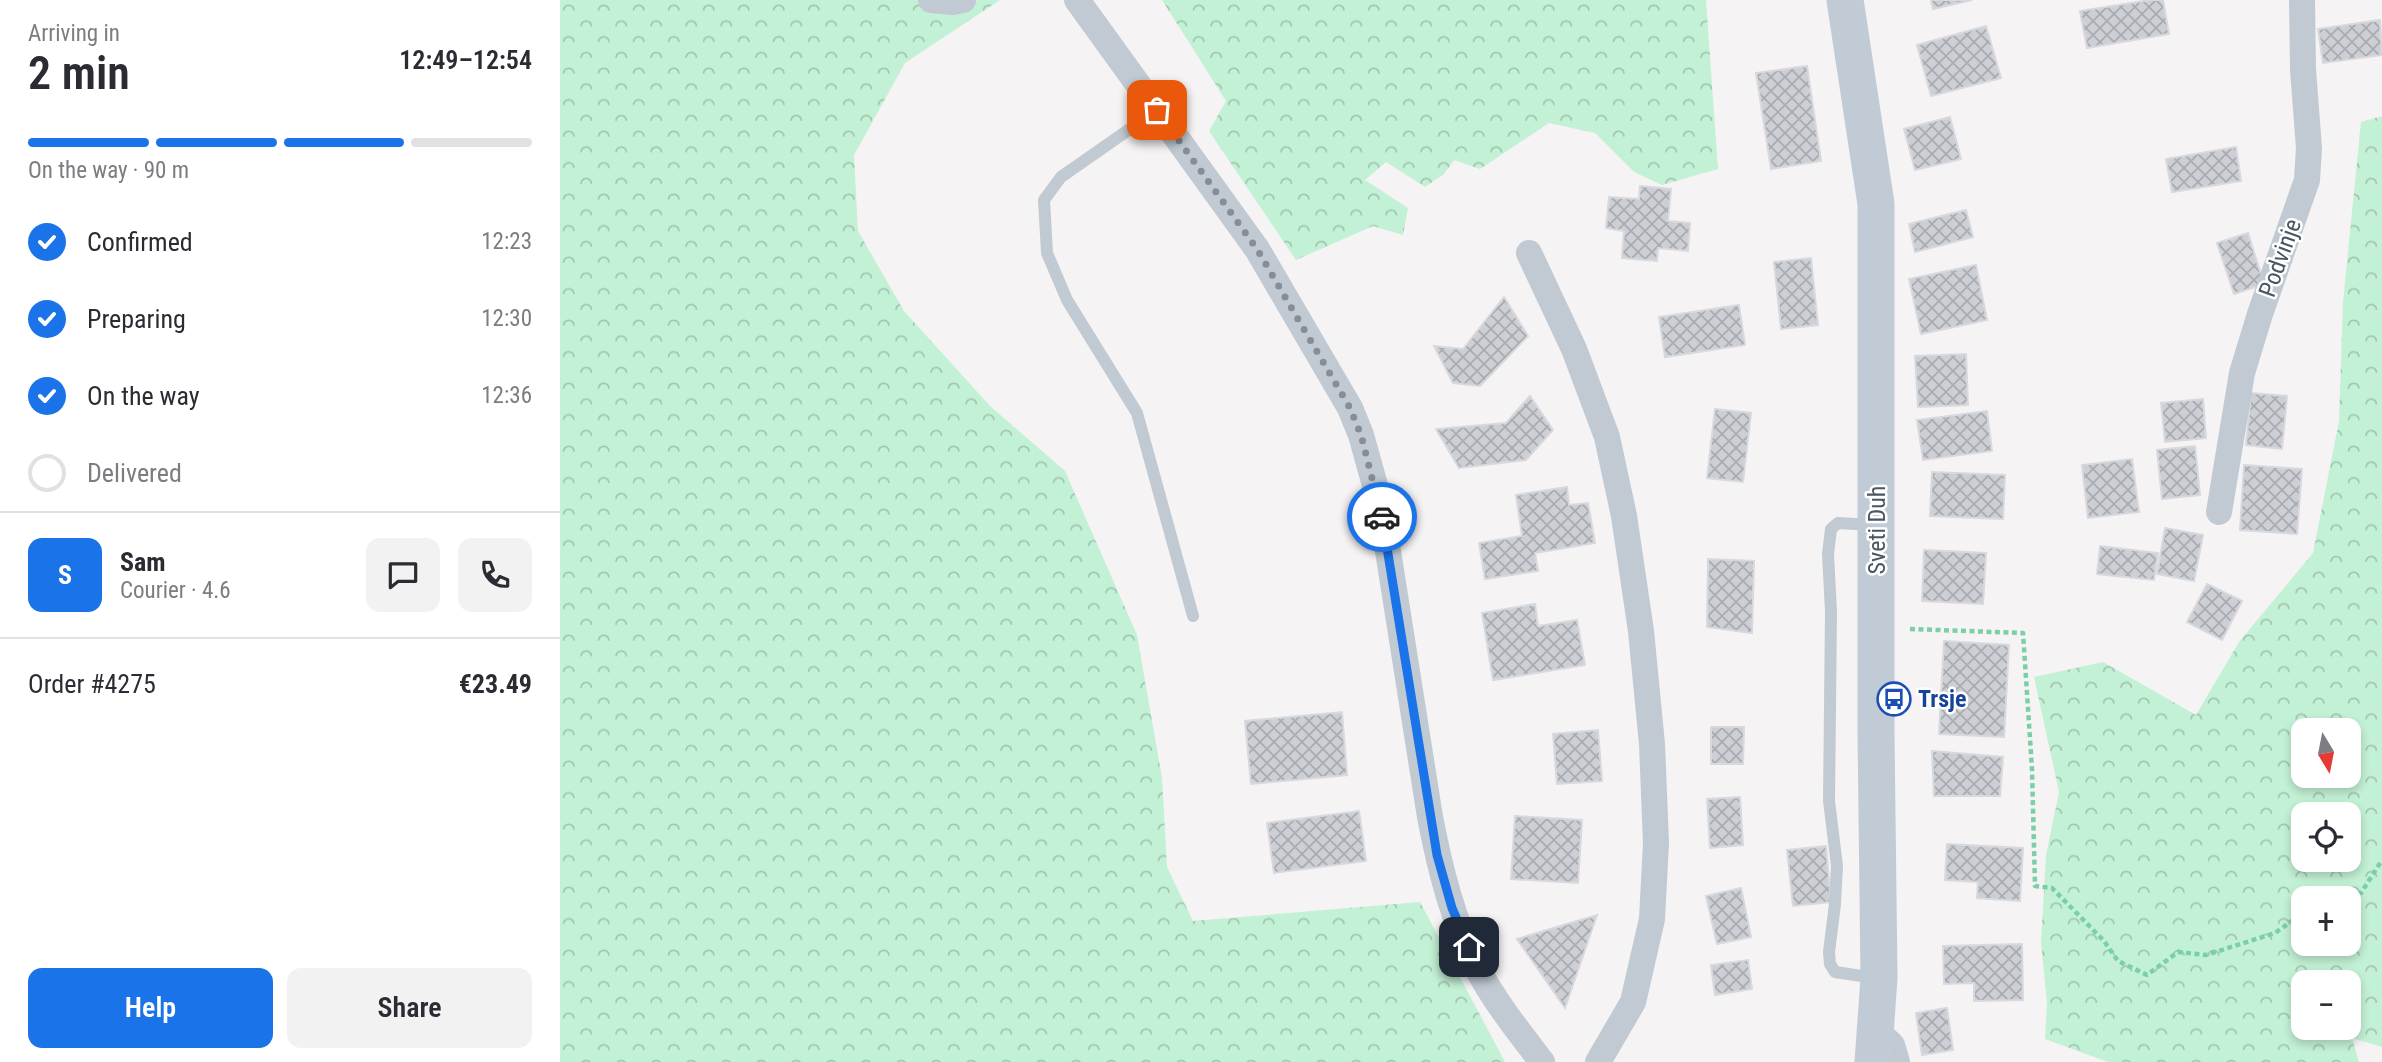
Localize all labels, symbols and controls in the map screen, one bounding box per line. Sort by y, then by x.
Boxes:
text: Arriving in [28,20,120,47]
text: 12:49–12:54 [399,45,532,75]
text: 2 min [28,46,130,100]
pin [1127,80,1187,140]
icon: bag [1138,91,1176,129]
text: On the way · 90 m [28,157,189,184]
street label: Podvinje [2253,215,2307,301]
icon: check [28,223,66,261]
text: Confirmed [87,227,193,257]
text: 12:23 [481,228,532,255]
icon: check [28,300,66,338]
text: Preparing [87,304,186,334]
text: 12:30 [481,305,532,332]
icon: check [28,377,66,415]
text: On the way [87,381,200,411]
text: 12:36 [481,382,532,409]
text: Delivered [87,458,182,488]
courier [1347,482,1417,552]
street label: Sveti Duh [1863,486,1891,574]
icon: car [1363,498,1401,536]
button: chat [366,538,440,612]
button: phone [458,538,532,612]
text: Sam [120,547,166,577]
text: S [58,560,72,590]
text: Courier · 4.6 [120,577,231,604]
text: Order #4275 [28,669,156,699]
text: €23.49 [459,669,532,699]
bus stop icon: Trsje [1875,680,1913,718]
place label: Trsje [1918,685,1966,713]
north arrow [2291,718,2361,788]
map controls [2291,718,2361,1040]
button: locate [2291,802,2361,872]
button: + [2291,886,2361,956]
pin [1439,917,1499,977]
icon: home [1450,928,1488,966]
button: Help [28,968,273,1048]
button: Share [287,968,532,1048]
button: − [2291,970,2361,1040]

